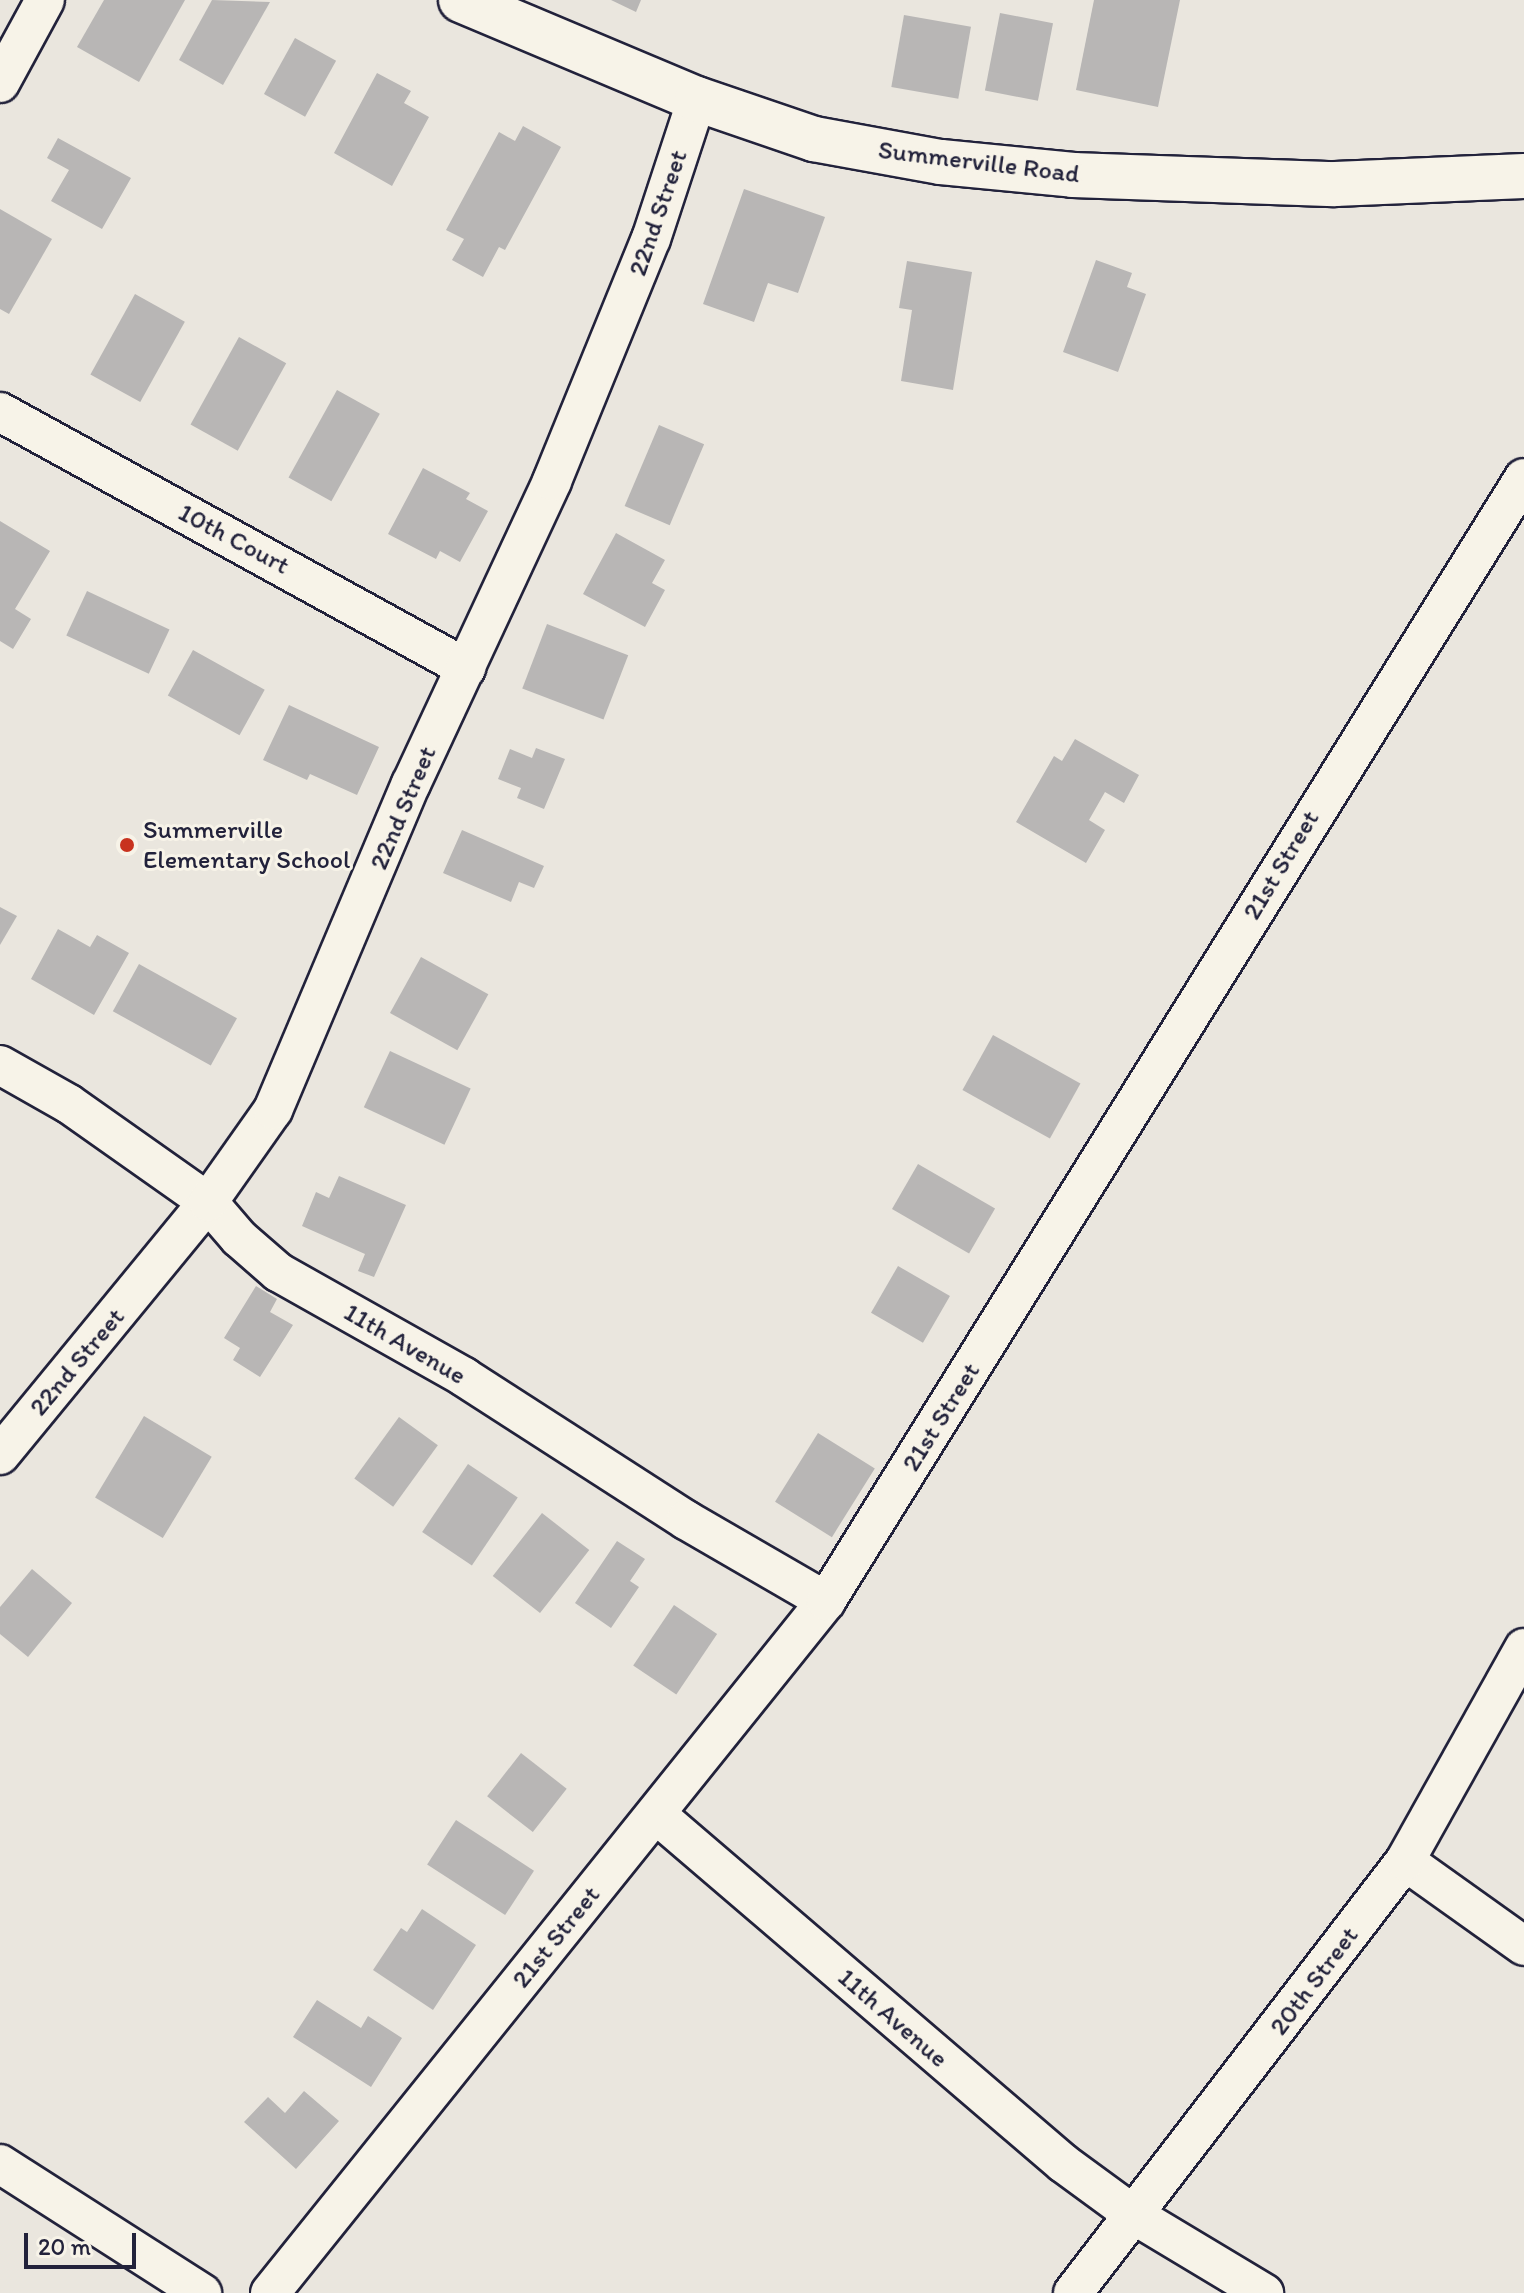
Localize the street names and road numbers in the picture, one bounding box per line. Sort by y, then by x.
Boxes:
street label: Summerville Road [877,134,1081,190]
street label: 22nd Street [622,146,694,280]
street label: 10th Court [173,497,295,581]
street label: 22nd Street [363,742,443,874]
street label: 21st Street [1236,805,1326,925]
street label: 11th Avenue [339,1297,471,1391]
street label: 22nd Street [23,1302,131,1422]
street label: 21st Street [896,1357,986,1477]
street label: 21st Street [506,1880,606,1994]
street label: 20th Street [1263,1921,1365,2041]
street label: 11th Avenue [832,1962,954,2074]

